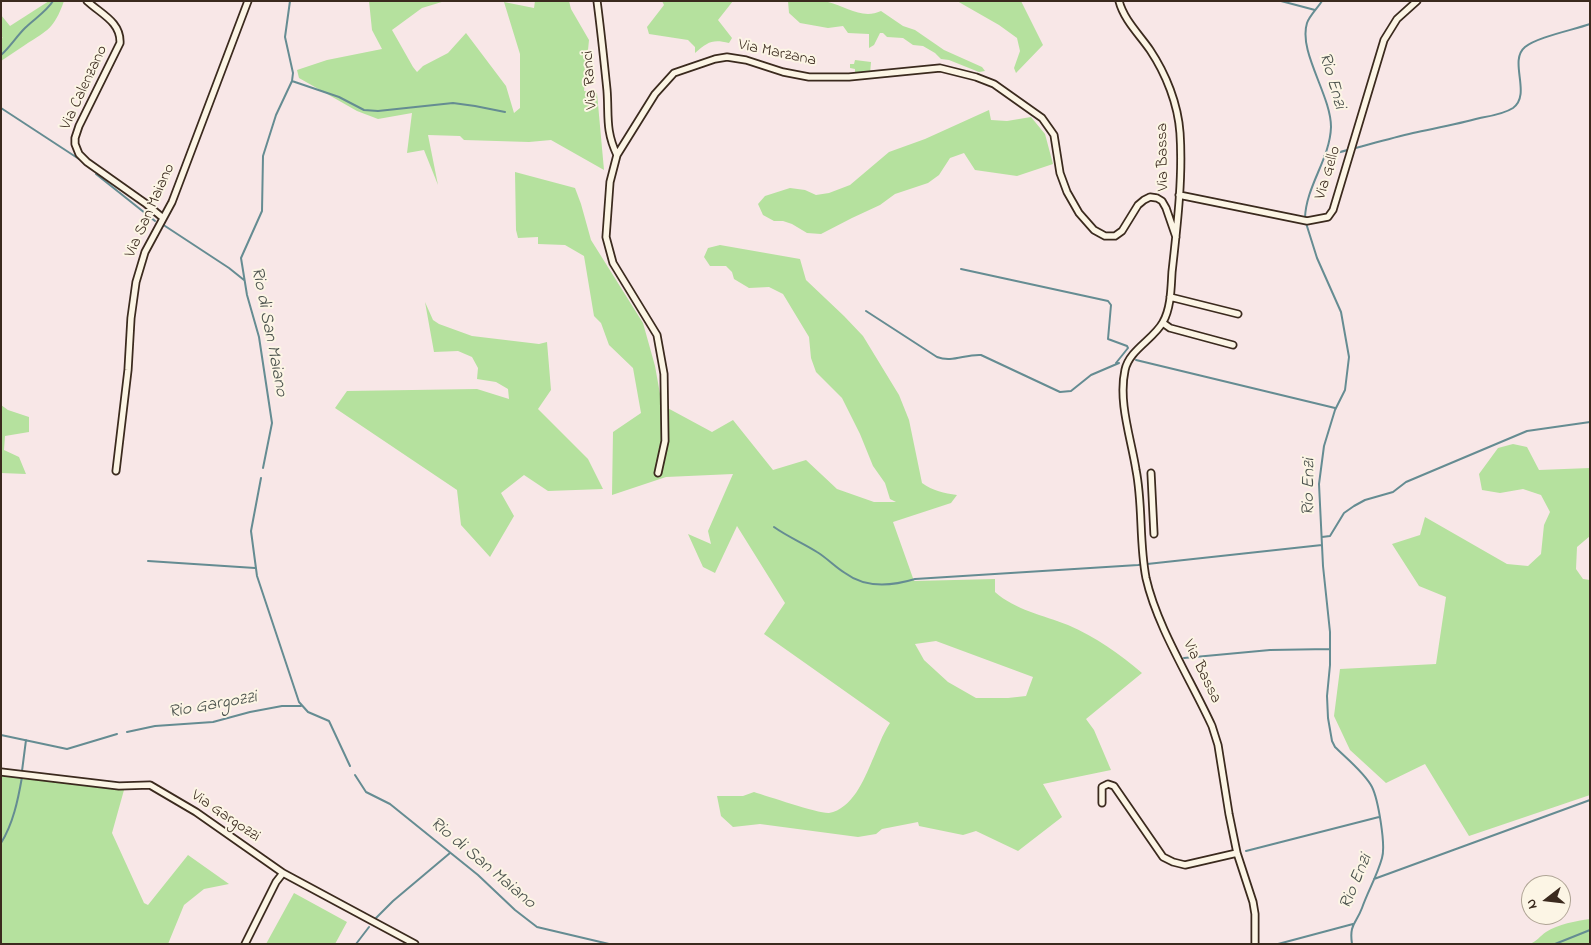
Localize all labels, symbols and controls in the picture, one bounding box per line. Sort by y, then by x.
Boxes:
street label: Via Marzana [736,36,818,72]
street label: Via Calenzano [57,43,113,133]
street label: Via Ranci [579,50,603,110]
water label: Rio Enzi [1313,50,1349,112]
street label: Via Bassa [1154,123,1174,191]
street label: Via Gello [1312,144,1346,202]
street label: Via San Maiano [122,161,180,261]
water label: Rio di San Maiano [245,265,291,399]
water label: Rio Enzi [1299,458,1321,516]
street label: Via Bassa [1177,637,1225,707]
water label: Rio Gargozzi [167,688,259,724]
street label: Via Gargozzi [187,787,263,847]
water label: Rio di San Maiano [425,813,539,915]
water label: Rio Enzi [1336,851,1378,913]
north arrow [1521,875,1571,925]
text: N [1521,897,1543,911]

